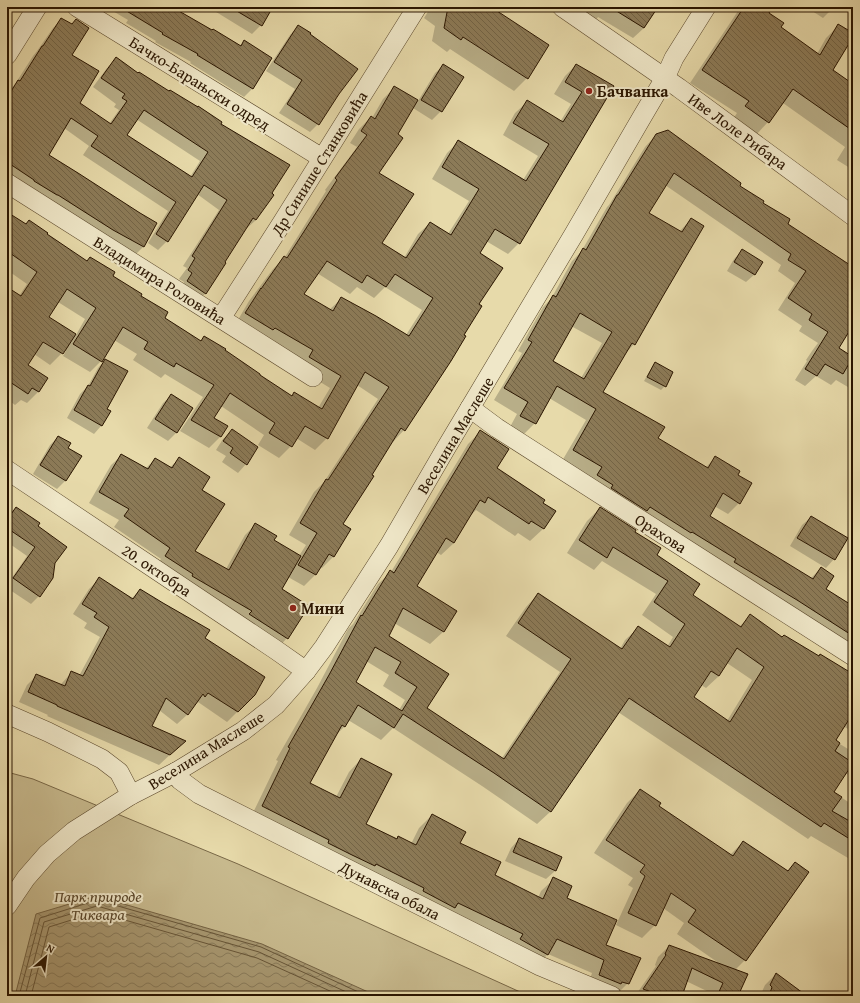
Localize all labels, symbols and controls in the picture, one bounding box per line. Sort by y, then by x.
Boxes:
street label: Бачко-Барањски одред [125,30,276,136]
place label: Бачванка [597,79,669,103]
street label: Др Синише Станковића [264,86,373,241]
marker: Бачванка [584,86,594,96]
street label: Иве Лоле Рибара [683,87,793,176]
street label: Владимира Роловића [89,230,231,331]
street label: Веселина Маслеше [410,372,500,498]
street label: Орахова [630,507,692,559]
street label: 20. октобра [117,538,197,602]
place label: Мини [301,596,344,620]
marker: Мини [288,603,298,613]
street label: Веселина Маслеше [143,705,269,795]
street label: Дунавска обала [335,854,445,926]
park label: Парк природе Тиквара [54,884,142,926]
north arrow [26,937,66,977]
text: N [44,939,58,957]

